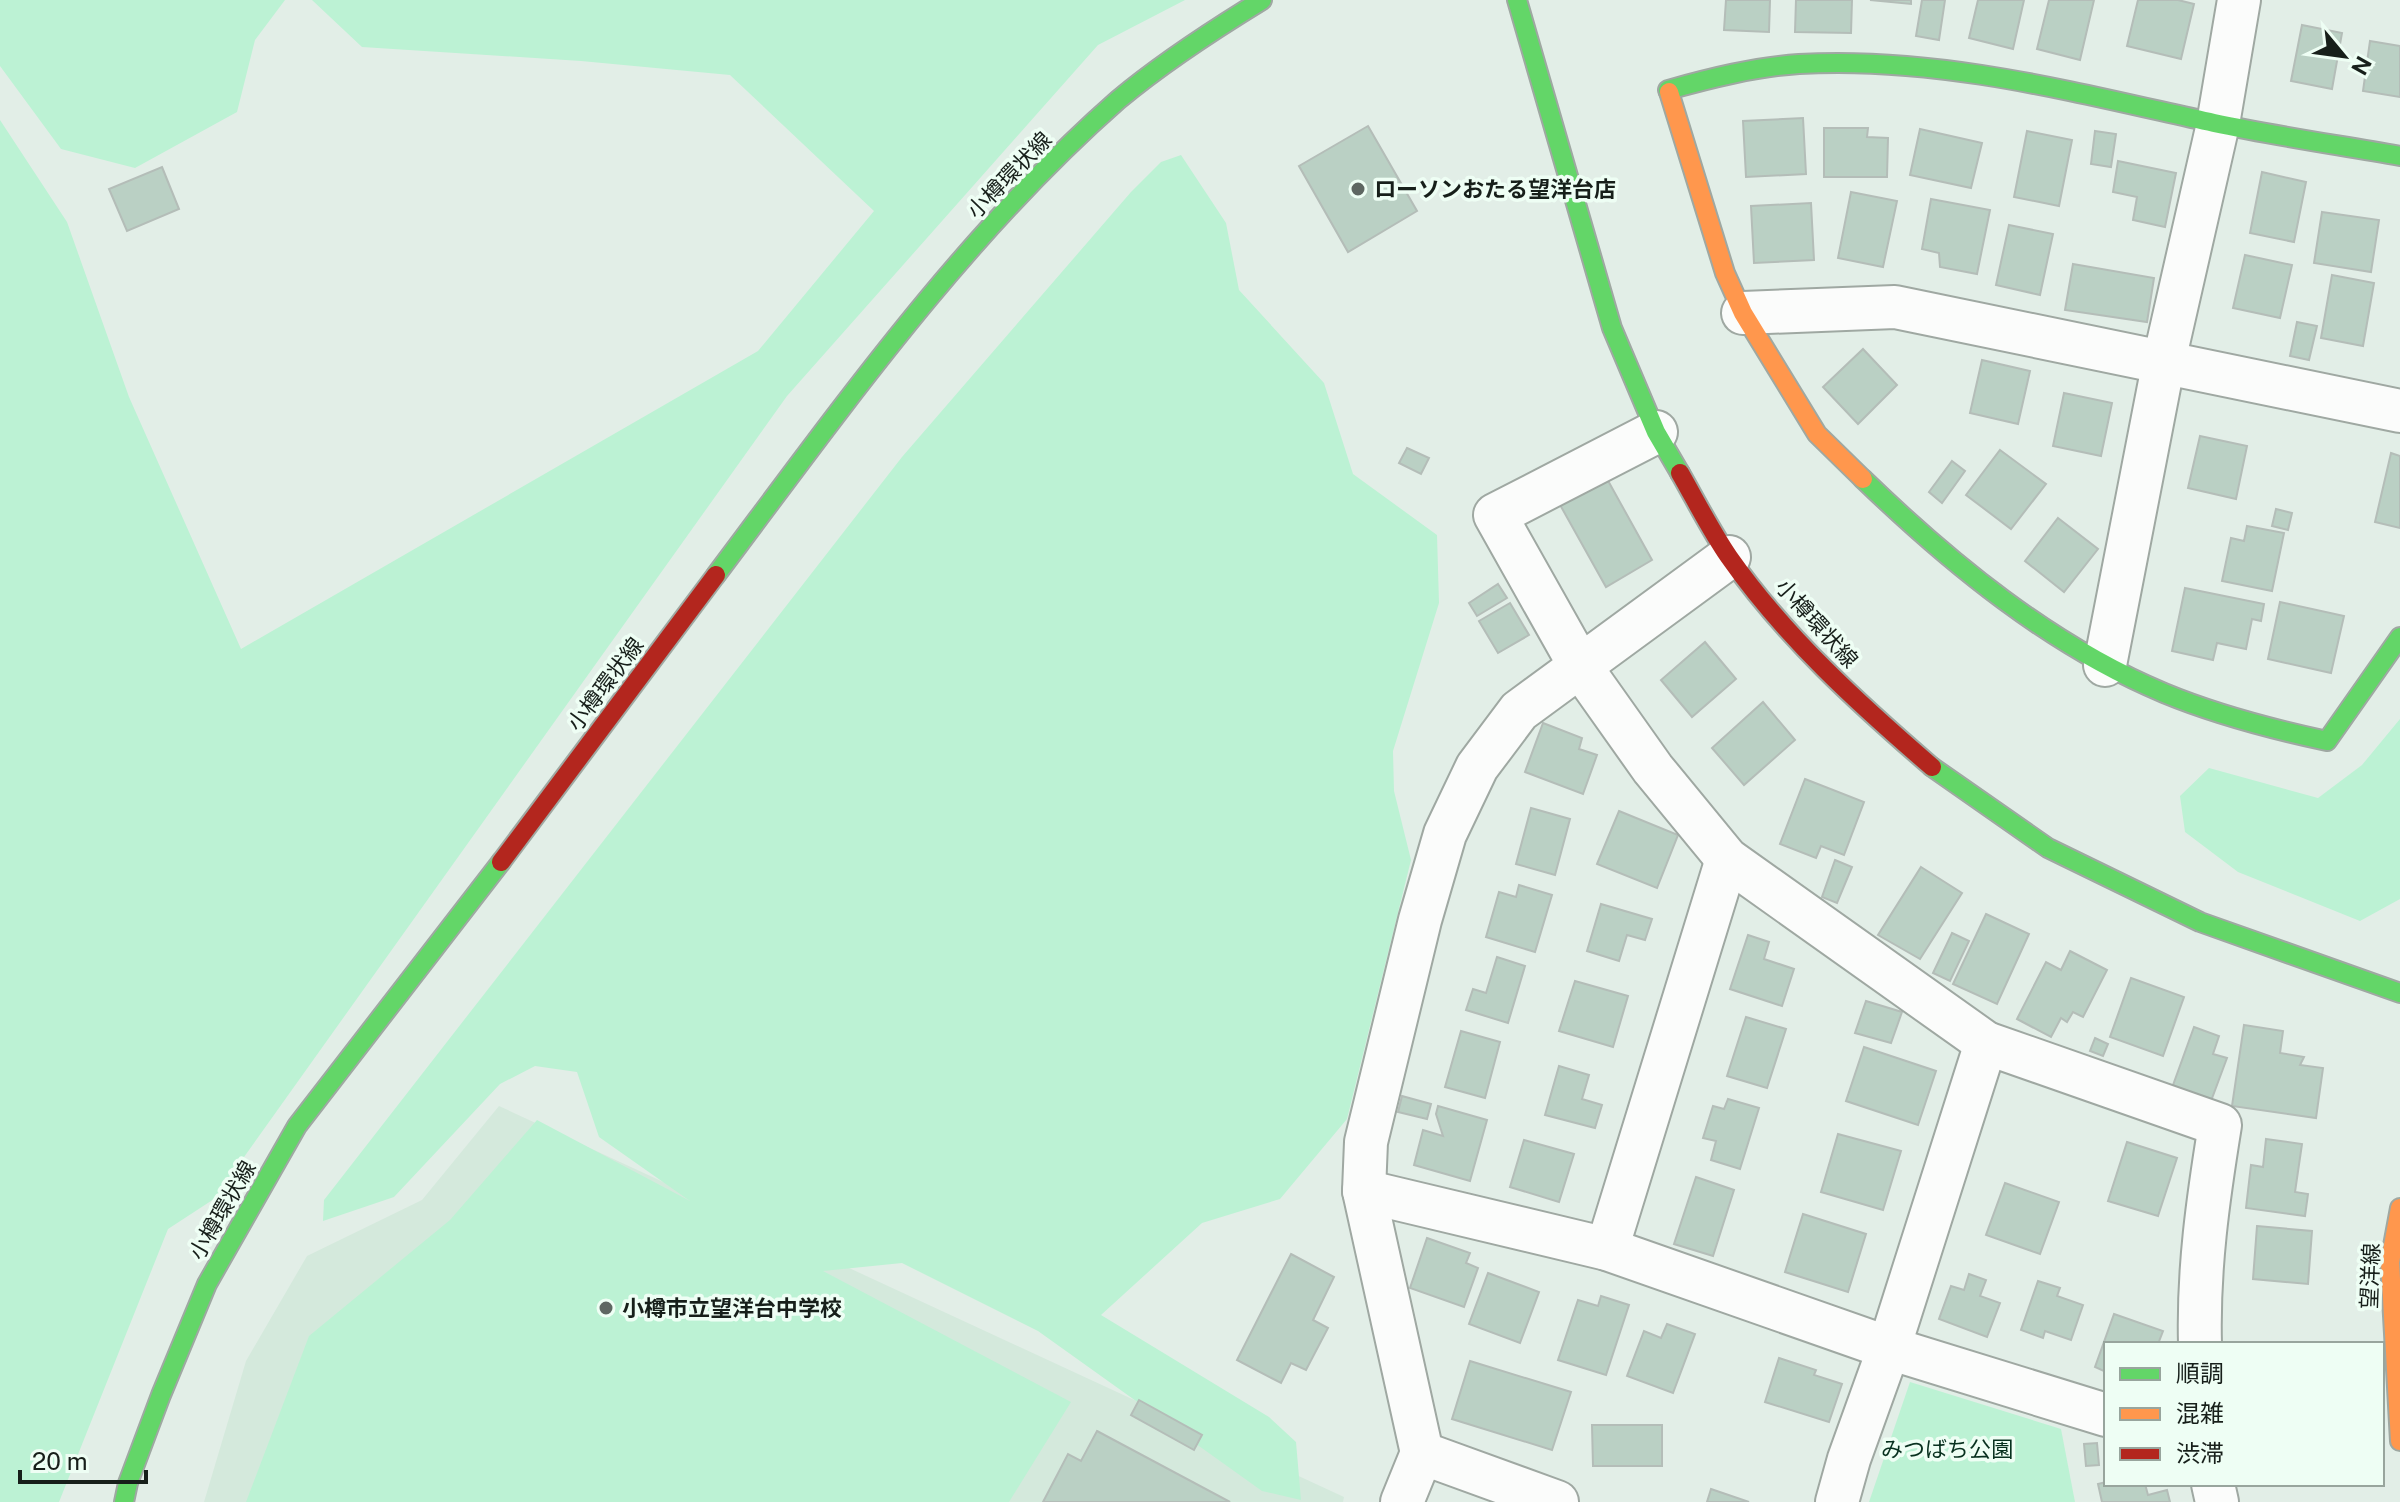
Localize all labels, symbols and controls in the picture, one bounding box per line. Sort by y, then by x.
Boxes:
north arrow [2304,16,2384,96]
text: N [2346,52,2377,80]
street label: 小樽環状線 [961,126,1057,224]
place label: ローソンおたる望洋台店 [1374,176,1616,202]
marker: ローソンおたる望洋台店 [1349,180,1367,198]
street label: 小樽環状線 [1771,573,1863,673]
street label: 小樽環状線 [562,632,648,736]
street label: 小樽環状線 [183,1156,261,1264]
street label: 望洋線 [2356,1243,2384,1309]
place label: 小樽市立望洋台中学校 [622,1295,842,1321]
marker: 小樽市立望洋台中学校 [597,1299,615,1317]
legend [2104,1342,2384,1486]
text: 順調 [2176,1359,2224,1387]
text: 混雑 [2176,1399,2224,1427]
scale bar [20,1434,146,1484]
park label: みつばち公園 [1881,1436,2013,1462]
text: 渋滞 [2176,1439,2224,1467]
text: 20 m [32,1447,88,1475]

